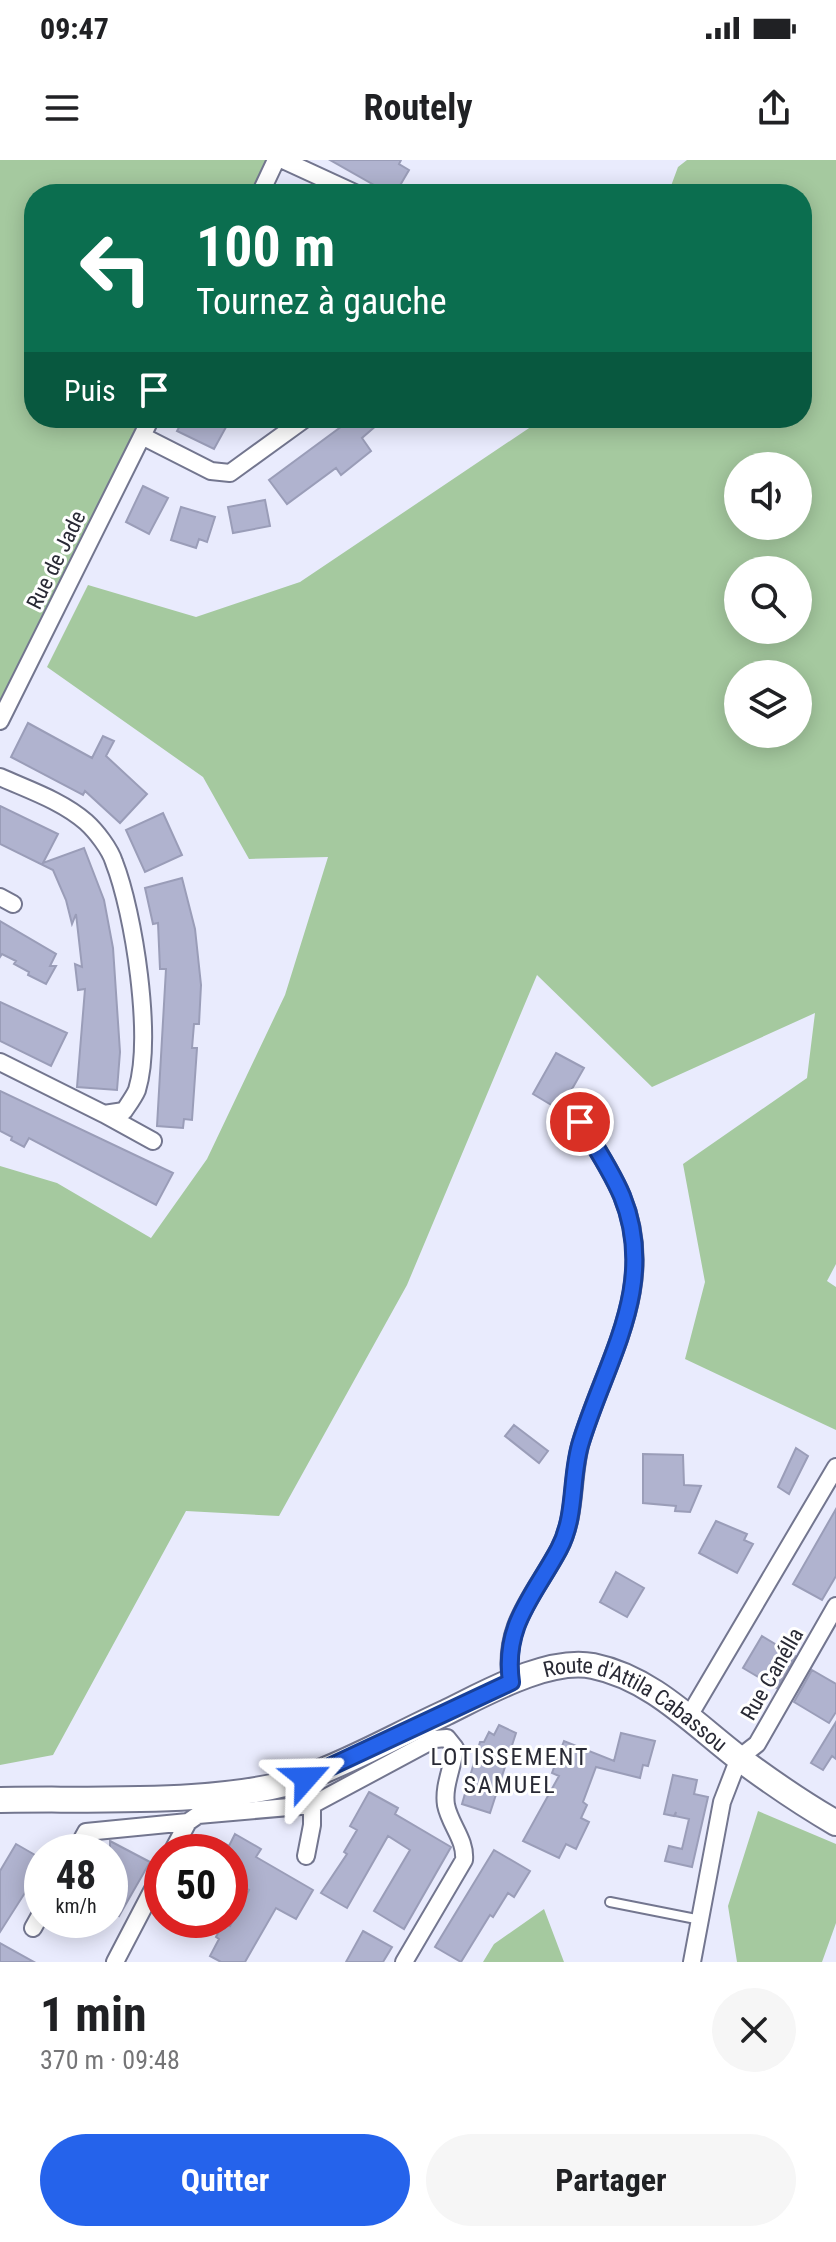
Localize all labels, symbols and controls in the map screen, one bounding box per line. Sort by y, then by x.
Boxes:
text: 09:47 [40,11,109,46]
icon: menu [40,86,84,130]
icon: share [752,86,796,130]
text: Routely [364,87,472,129]
text: 100 m [196,214,335,280]
icon: left [64,216,168,320]
text: Tournez à gauche [196,281,447,323]
icon: arrive [132,368,176,412]
text: Puis [64,373,116,408]
map controls [724,452,812,748]
button: sound [724,452,812,540]
street label: Rue de Jade [21,507,91,613]
button: search [724,556,812,644]
button: layers [724,660,812,748]
pin [546,1088,614,1156]
icon: arrive [558,1100,602,1144]
street label: Rue Canélla [736,1623,808,1725]
street label: Route d'Attila Cabassou [541,1652,733,1757]
position arrow [264,1736,348,1820]
district label: LOTISSEMENT SAMUEL [430,1743,590,1799]
speed limit sign: 50 [144,1834,248,1938]
text: 48 [56,1852,96,1899]
text: km/h [55,1894,97,1918]
text: 1 min [40,1986,147,2043]
button: close [712,1988,796,2072]
text: 370 m · 09:48 [40,2045,180,2075]
button: Quitter [40,2134,410,2226]
button: Partager [426,2134,796,2226]

